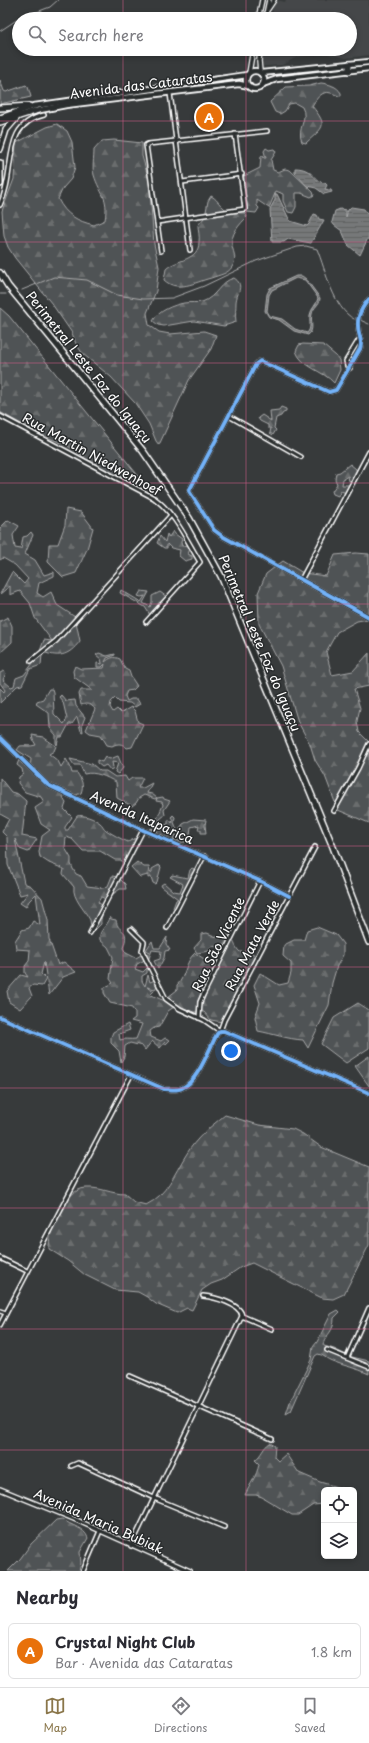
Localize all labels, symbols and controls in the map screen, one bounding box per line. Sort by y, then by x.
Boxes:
search box [12,12,357,56]
icon: search [26,23,48,45]
text: Search here [58,23,144,46]
street label: Avenida das Cataratas [69,66,213,103]
pin: A [196,102,222,132]
street label: Perimetral Leste Foz do Iguaçu [22,287,157,447]
street label: Rua Martin Niedwenhoef [19,407,166,500]
street label: Perimetral Leste Foz do Iguaçu [215,552,306,734]
street label: Avenida Itaparica [87,785,198,848]
street label: Rua São Vicente [186,893,249,994]
street label: Rua Mata Verde [220,896,284,993]
your location [221,1041,241,1061]
street label: Avenida Maria Bubiak [31,1483,167,1558]
map controls [321,1487,357,1559]
button: locate [321,1487,357,1523]
button: layers [321,1523,357,1559]
text: Nearby [16,1584,78,1610]
text: Crystal Night Club [55,1630,195,1653]
text: A [25,1642,35,1661]
text: 1.8 km [311,1642,352,1661]
text: Bar · Avenida das Cataratas [55,1653,233,1672]
tab: Map [43,1695,67,1736]
tab: Directions [154,1695,207,1736]
tab: Saved [294,1695,326,1736]

